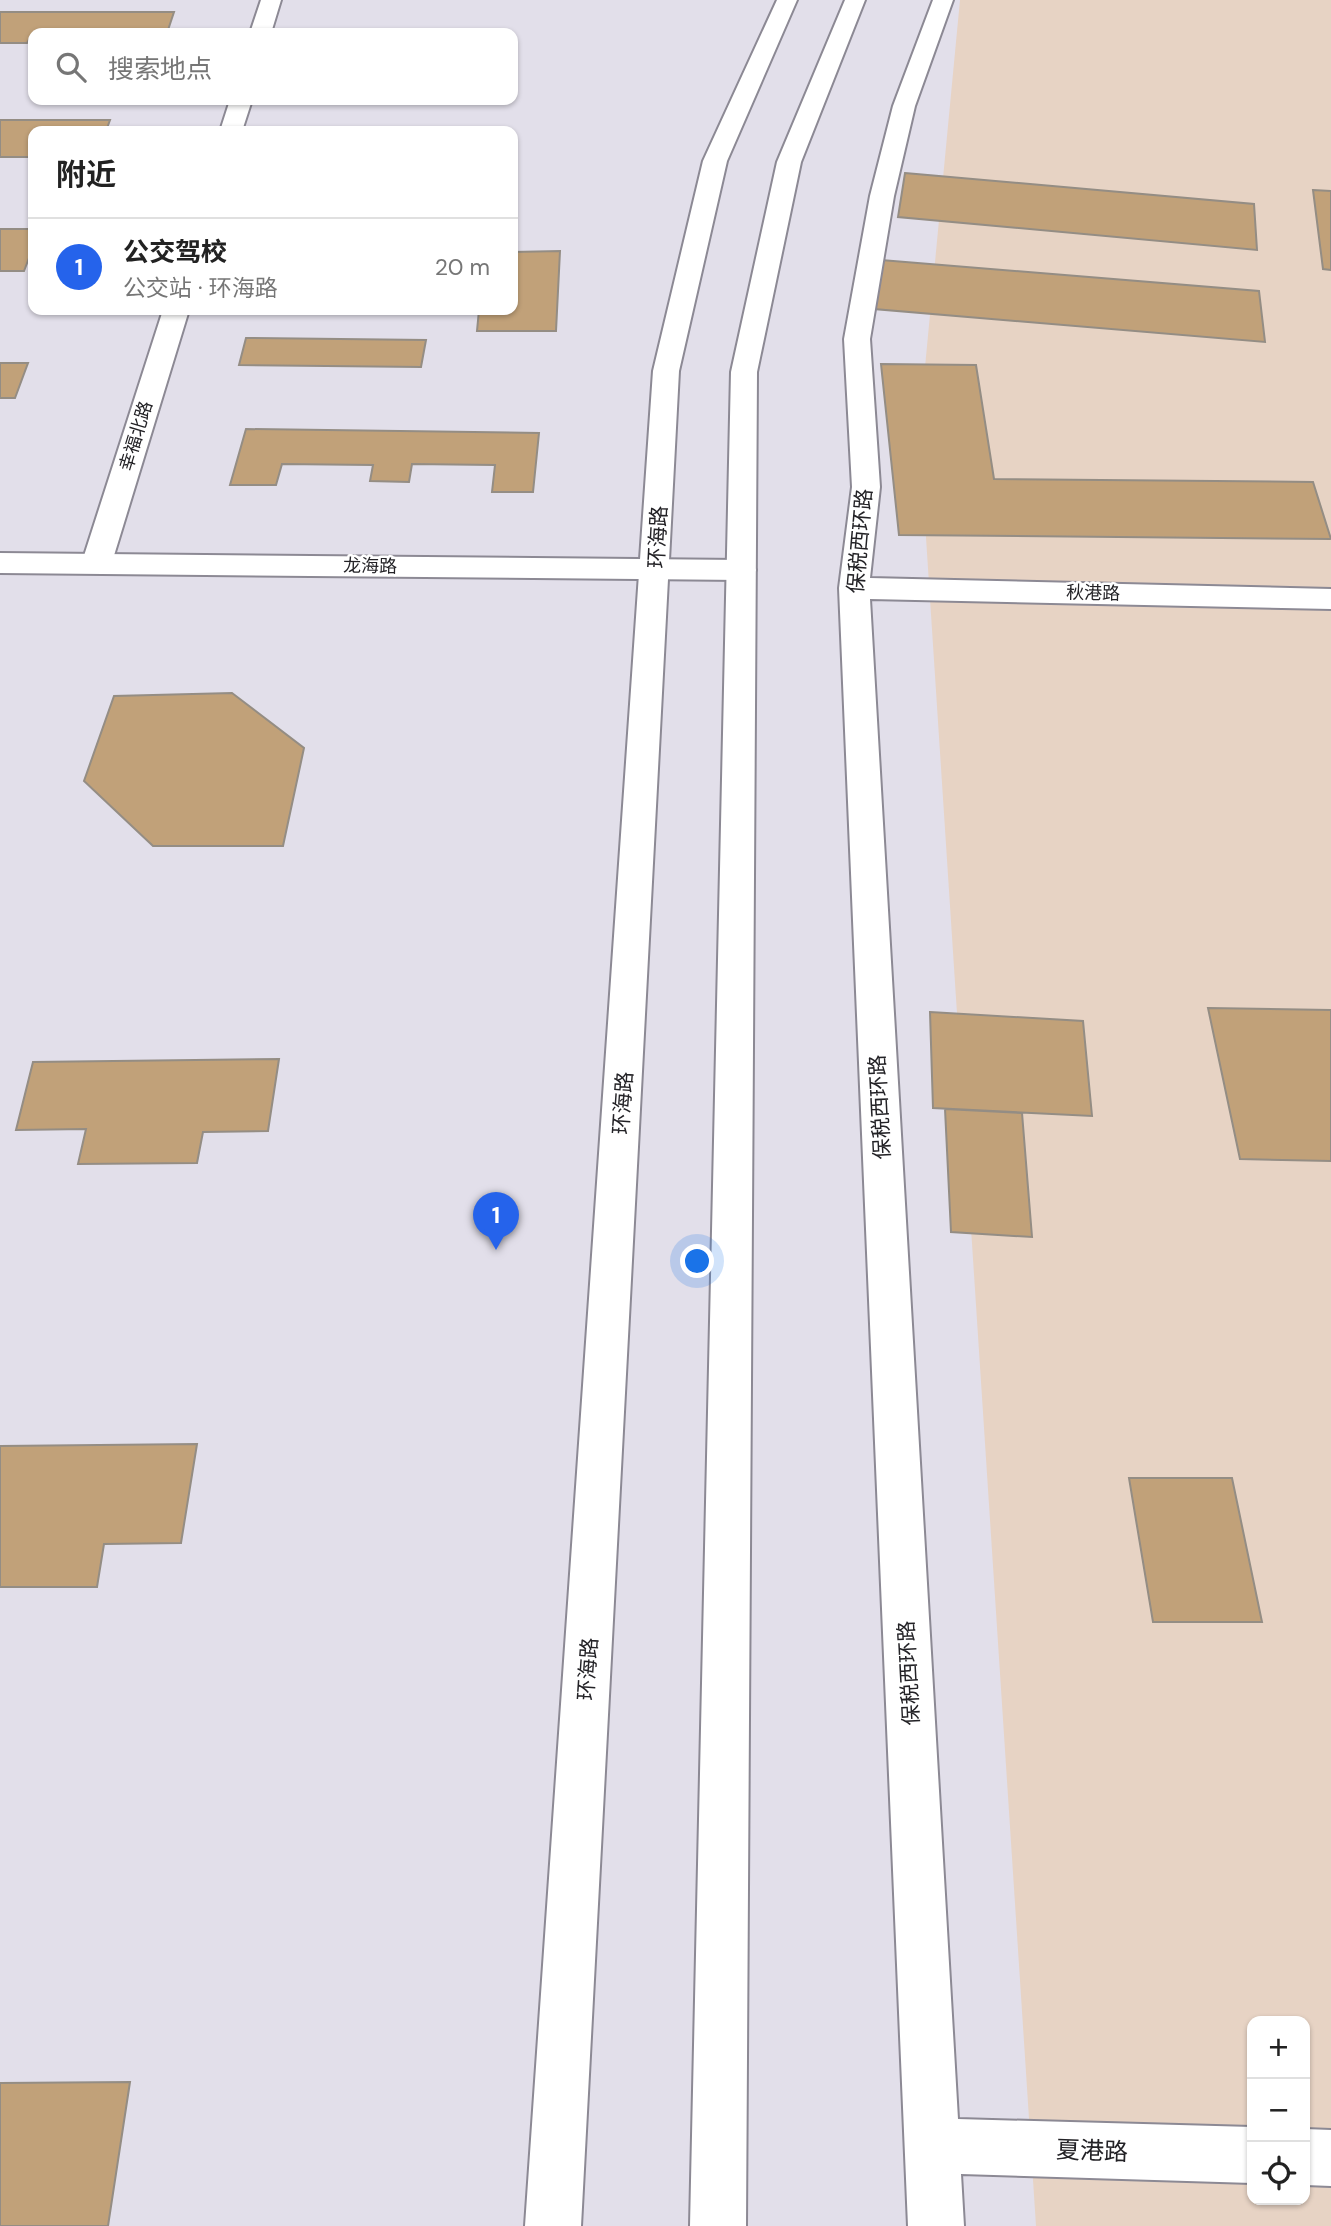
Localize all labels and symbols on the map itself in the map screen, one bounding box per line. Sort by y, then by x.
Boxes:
street label: 幸福北路 [114,398,158,474]
street label: 保税西环路 [841,487,879,595]
street label: 环海路 [642,505,674,569]
street label: 龙海路 [343,554,397,578]
street label: 秋港路 [1066,581,1120,605]
street label: 保税西环路 [863,1054,897,1160]
street label: 环海路 [607,1071,639,1135]
pin: 1 [473,1192,519,1250]
your location [680,1244,714,1278]
street label: 保税西环路 [892,1620,926,1726]
street label: 环海路 [572,1637,604,1701]
street label: 夏港路 [1055,2134,1129,2167]

